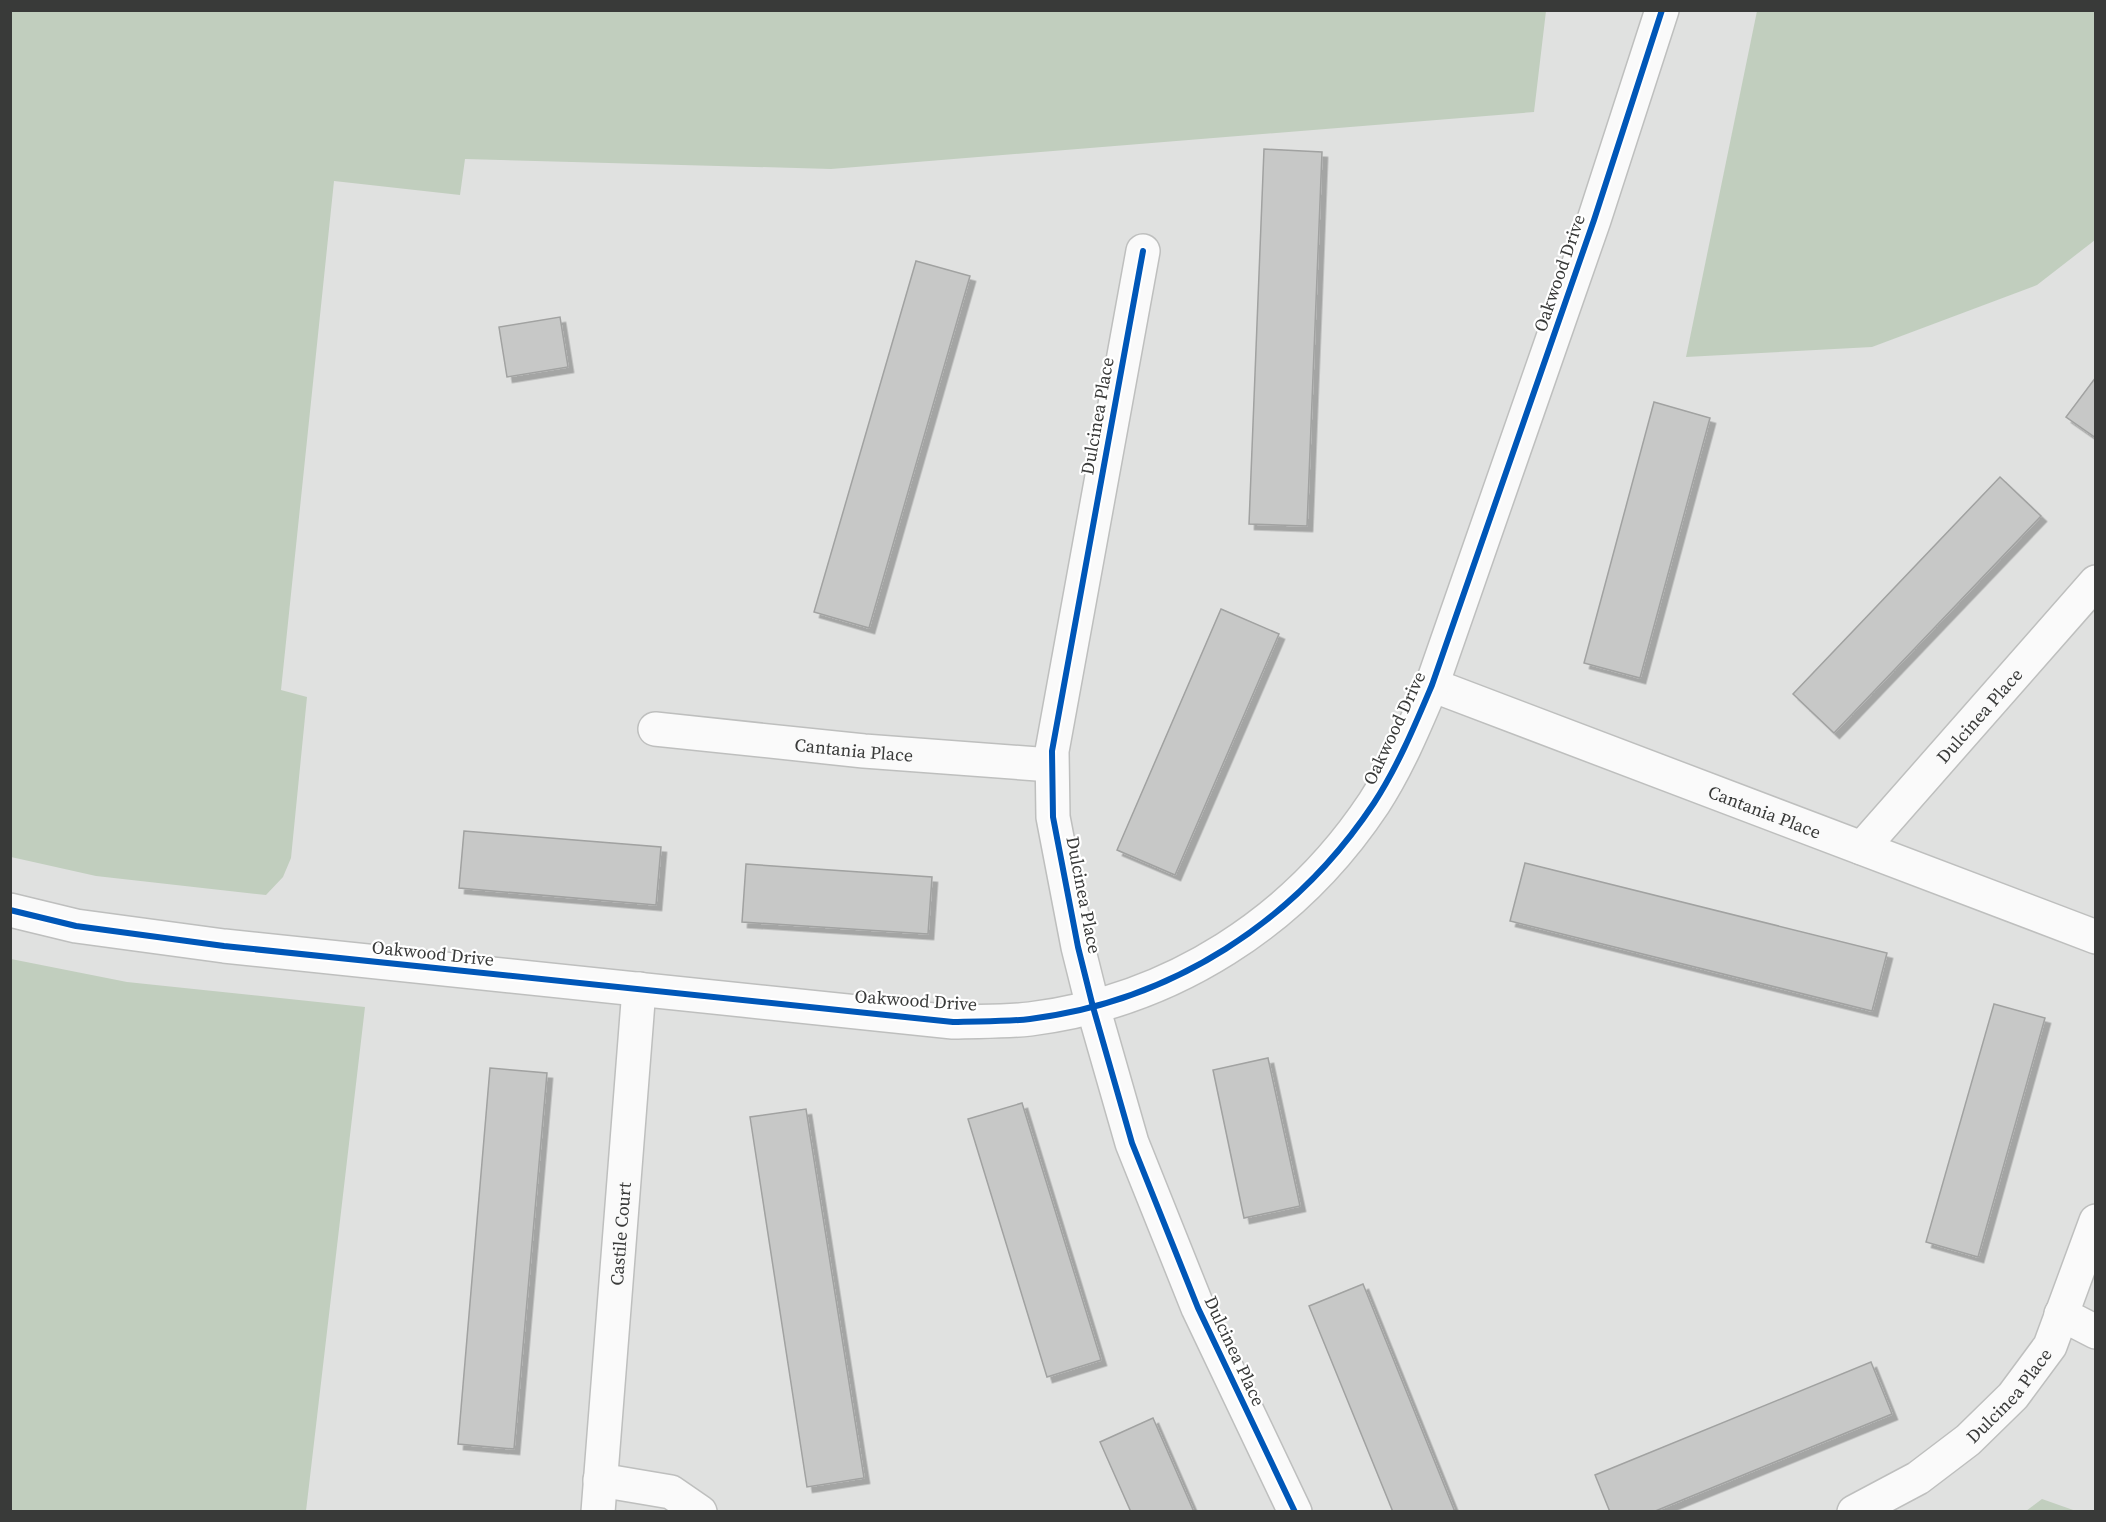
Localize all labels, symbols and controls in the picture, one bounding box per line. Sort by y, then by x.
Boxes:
street label: Oakwood Drive [1527,211,1591,335]
street label: Dulcinea Place [1074,355,1120,477]
street label: Dulcinea Place [1930,662,2028,768]
street label: Oakwood Drive [1357,667,1431,789]
street label: Cantania Place [794,731,914,767]
street label: Cantania Place [1705,779,1825,844]
street label: Dulcinea Place [1060,834,1108,956]
street label: Oakwood Drive [371,934,495,972]
street label: Oakwood Drive [854,983,978,1017]
street label: Castile Court [603,1181,636,1287]
street label: Dulcinea Place [1199,1292,1271,1410]
street label: Dulcinea Place [1960,1342,2057,1448]

